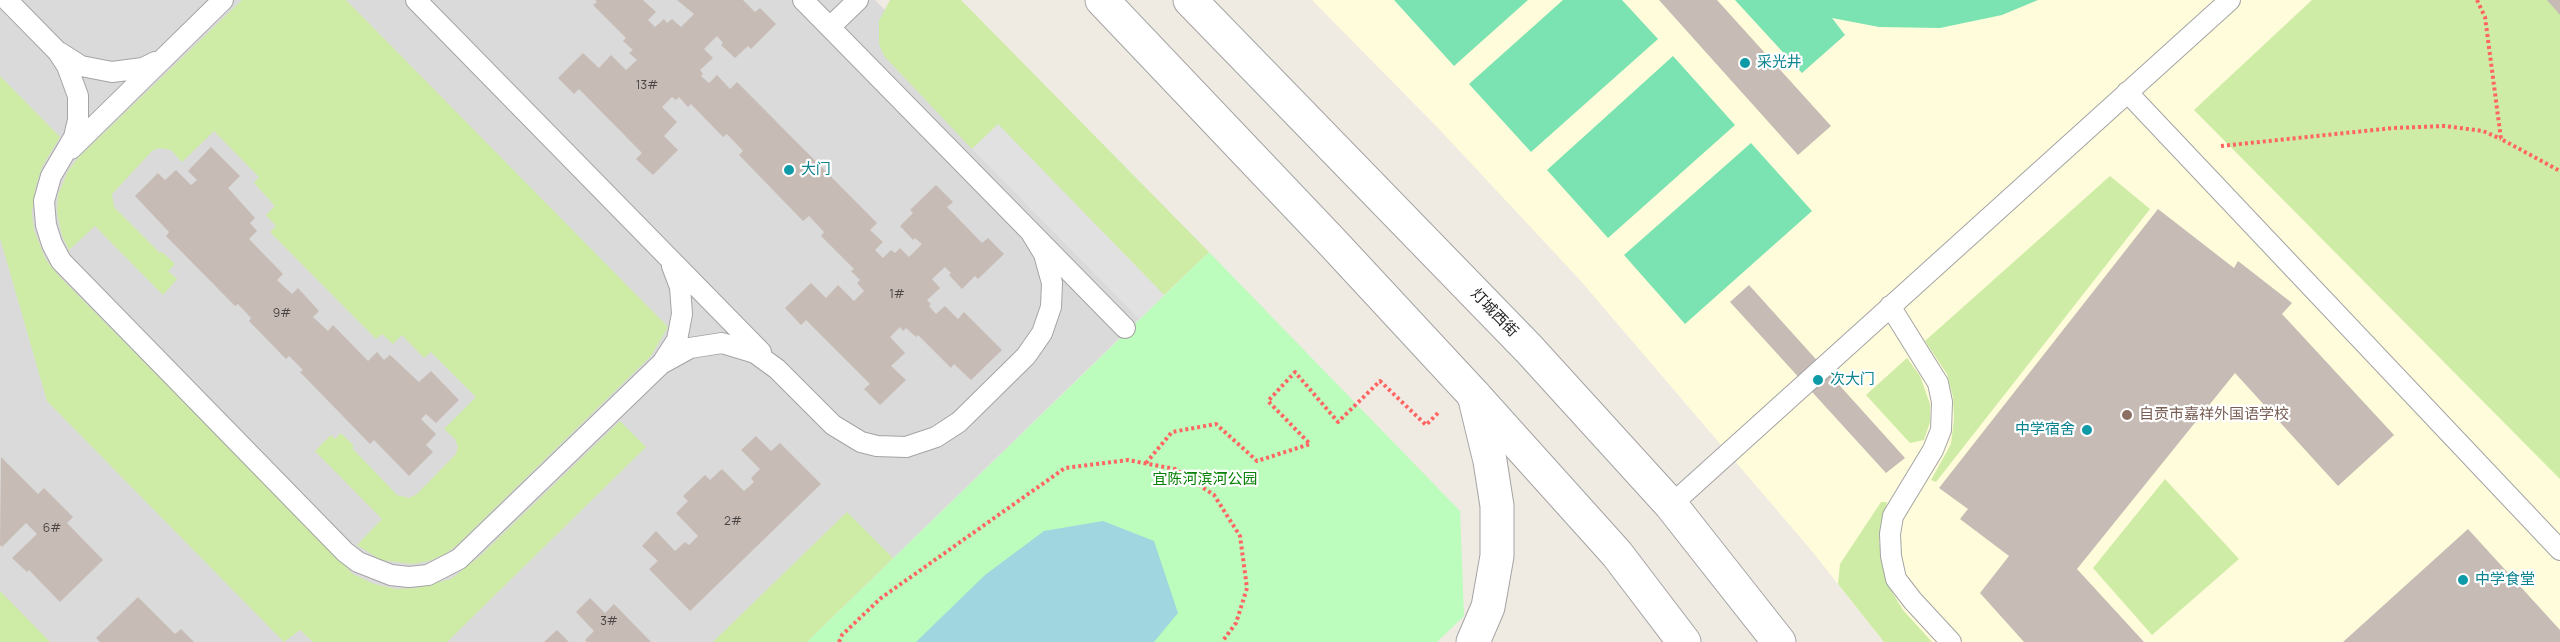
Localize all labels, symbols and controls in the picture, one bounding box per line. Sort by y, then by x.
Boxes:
place label: 采光井 [1757,54,1802,72]
marker: 采光井 [1738,56,1752,70]
house number: 13# [636,79,658,93]
place label: 大门 [801,161,831,179]
marker: 大门 [782,163,796,177]
street label: 灯城西街 [1467,285,1521,341]
house number: 1# [889,288,905,302]
house number: 9# [273,307,291,321]
place label: 次大门 [1830,371,1875,389]
marker: 次大门 [1811,373,1825,387]
place label: 自贡市嘉祥外国语学校 [2139,406,2289,424]
marker: 自贡市嘉祥外国语学校 [2120,408,2134,422]
place label: 中学宿舍 [2015,421,2075,439]
marker: 中学宿舍 [2080,423,2094,437]
park label: 宜陈河滨河公园 [1153,471,1257,489]
house number: 2# [724,515,742,529]
house number: 6# [43,522,61,536]
place label: 中学食堂 [2475,571,2535,589]
marker: 中学食堂 [2456,573,2470,587]
house number: 3# [600,615,618,629]

